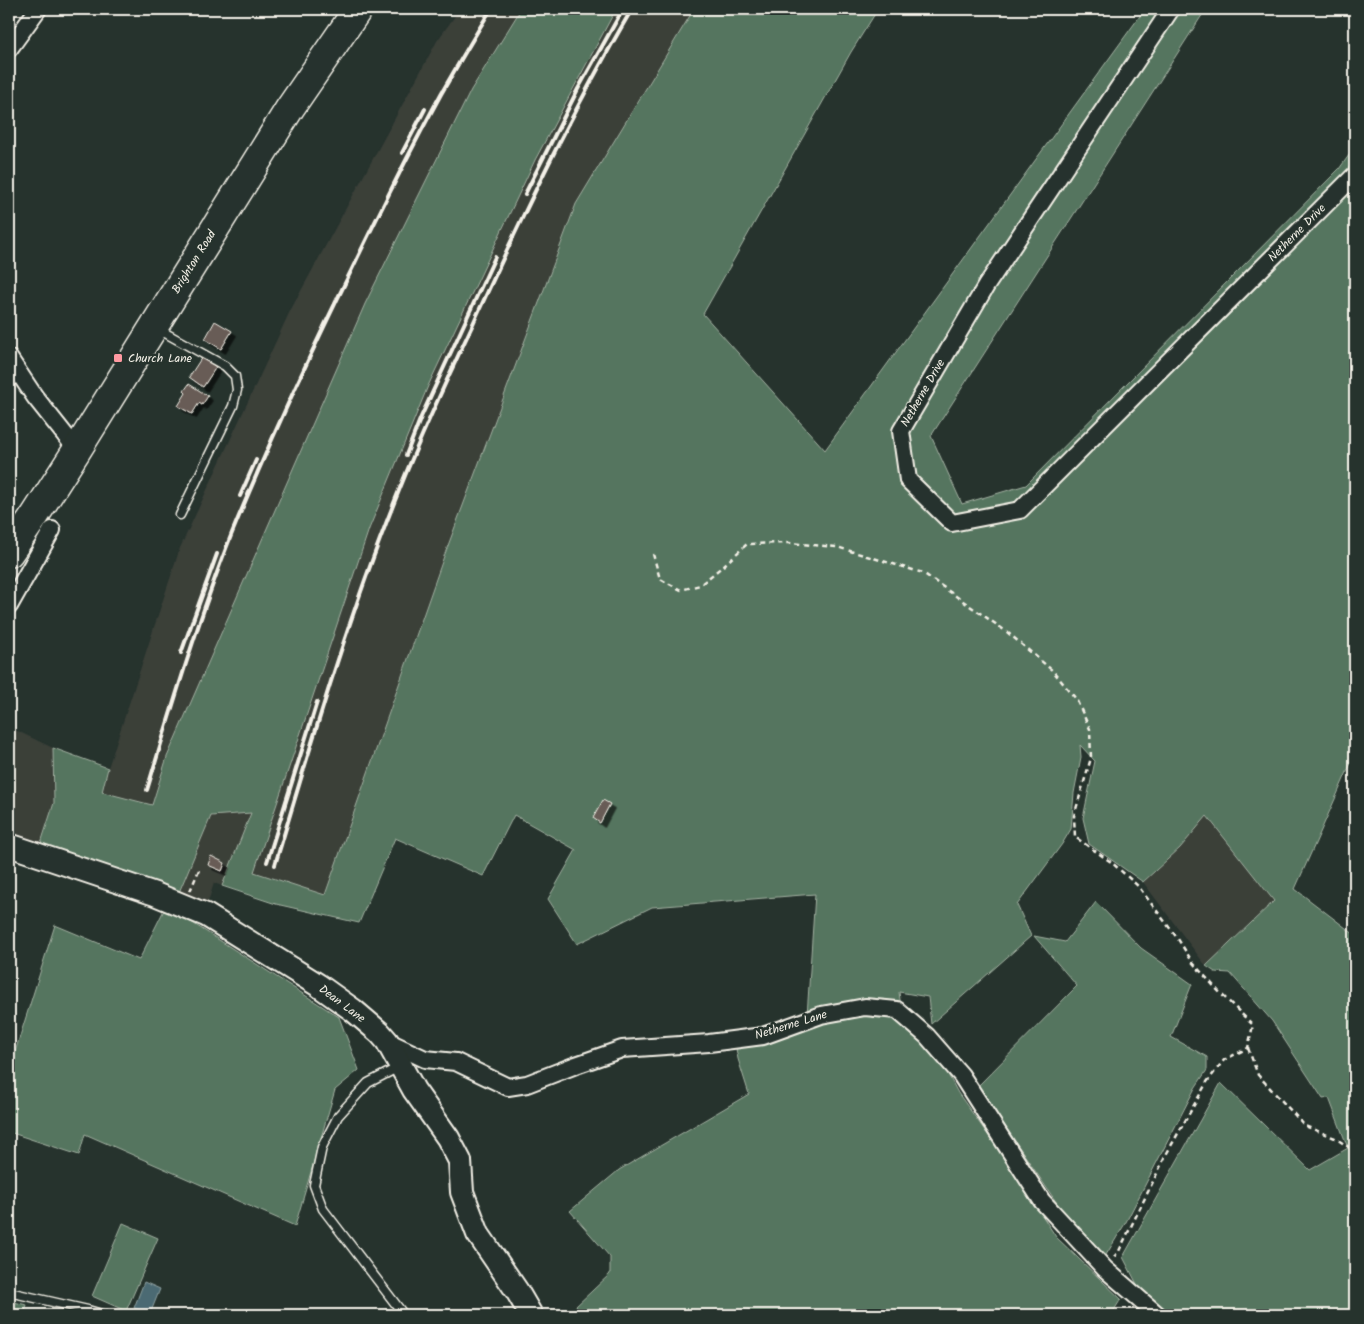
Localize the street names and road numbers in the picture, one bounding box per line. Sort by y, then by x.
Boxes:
street label: Netherne Drive [1264,199,1331,266]
street label: Brighton Road [167,226,222,298]
street label: Netherne Drive [896,355,950,430]
street label: Dean Lane [315,980,370,1028]
street label: Netherne Lane [753,1005,830,1045]

